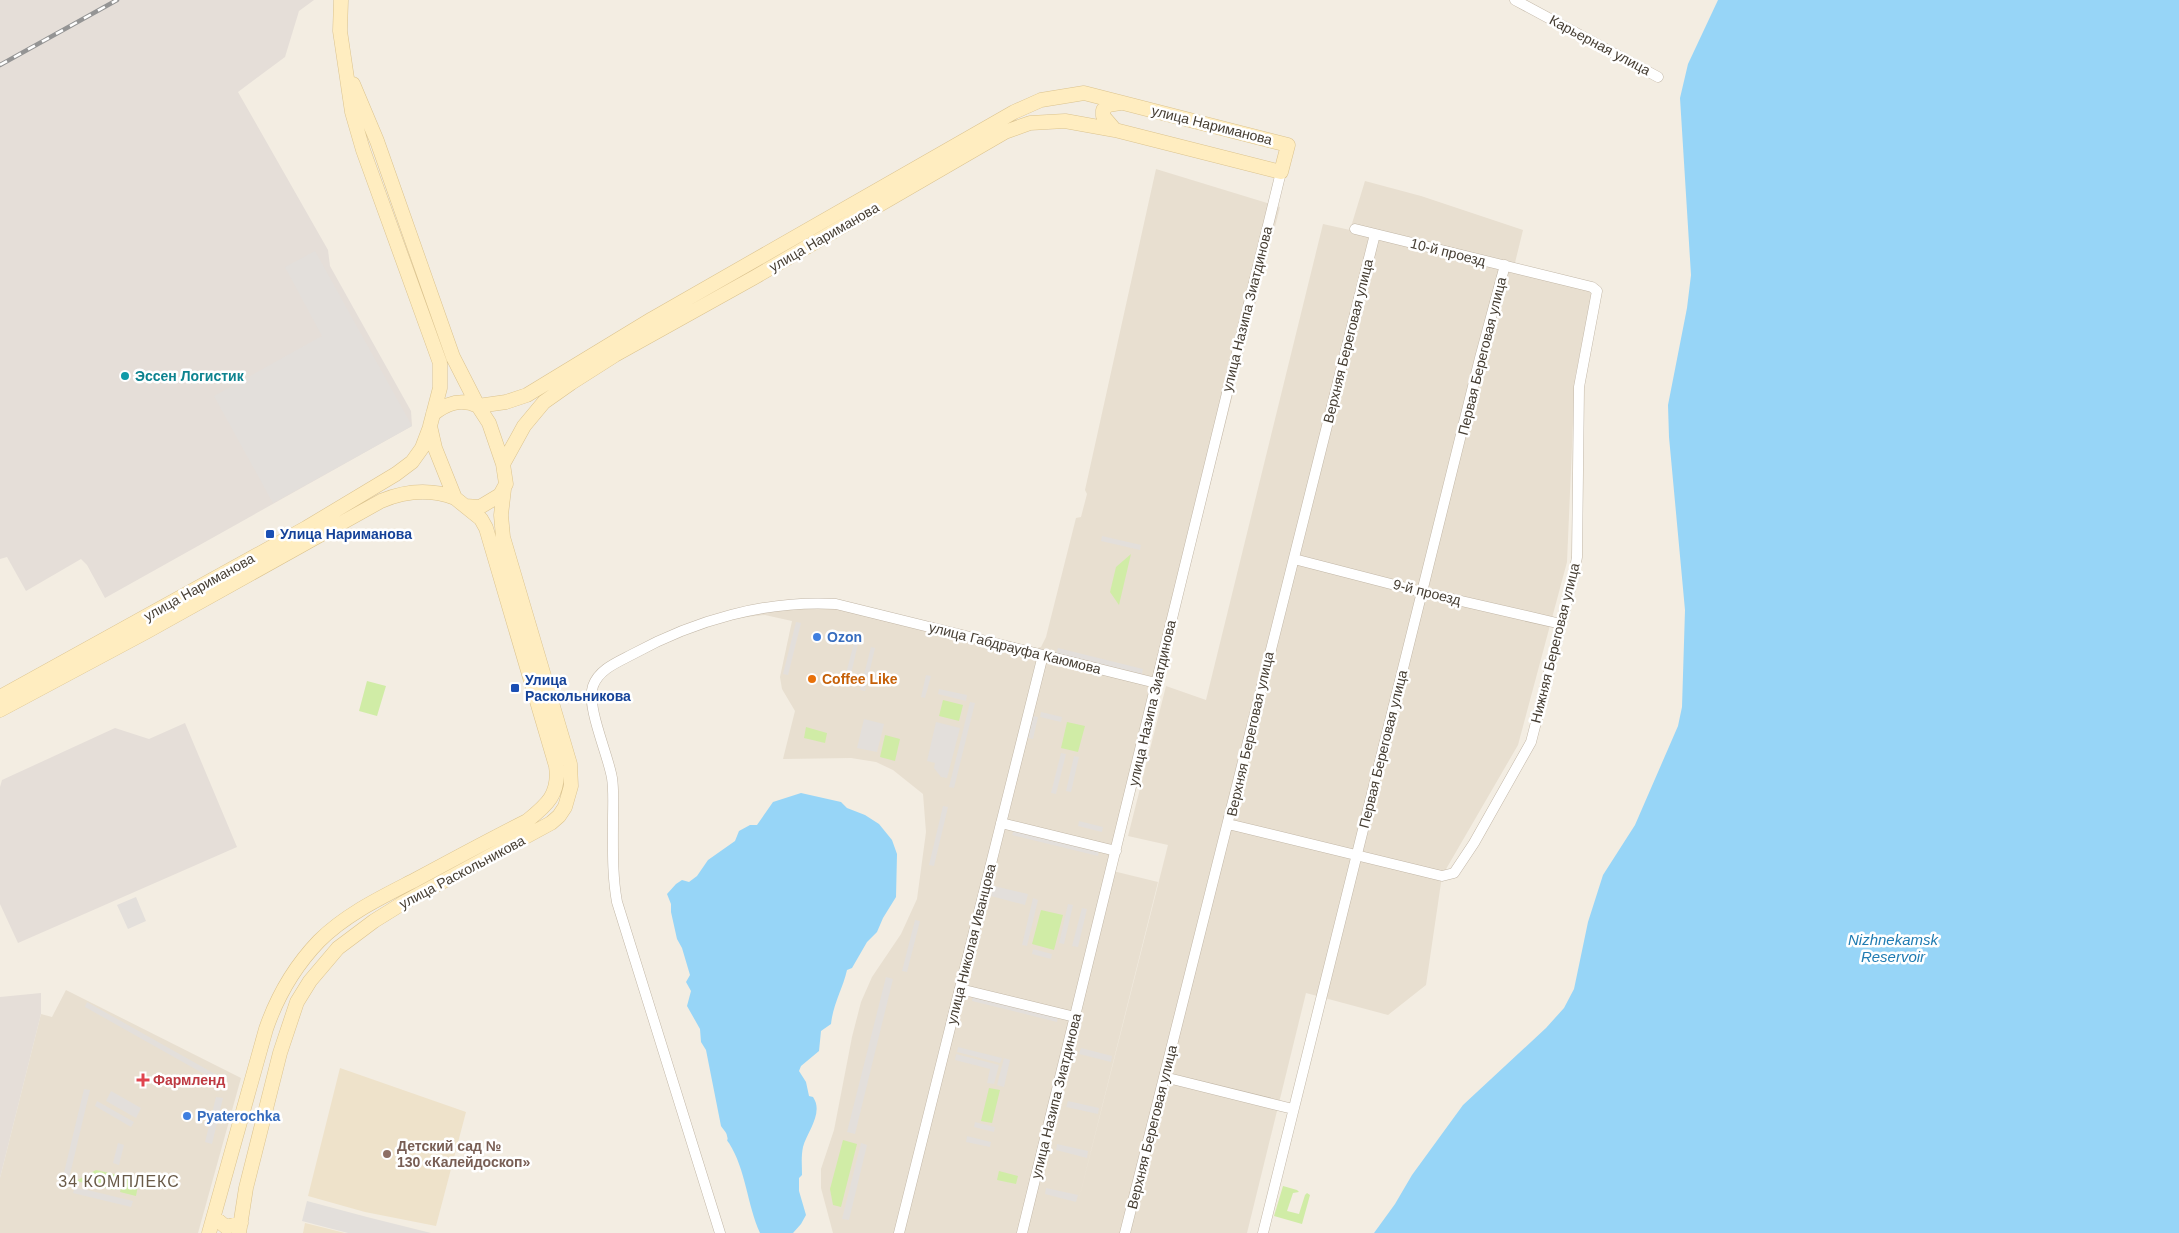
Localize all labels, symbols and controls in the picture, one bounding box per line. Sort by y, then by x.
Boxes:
street label: Карьерная улица [1547,12,1653,78]
street label: улица Нариманова [1150,102,1274,148]
street label: улица Нариманова [766,199,882,275]
street label: улица Назипа Зиатдинова [1219,224,1275,393]
street label: 10-й проезд [1409,235,1487,269]
street label: Верхняя Береговая улица [1320,257,1376,425]
street label: Первая Береговая улица [1455,275,1509,437]
place label: Эссен Логистик [135,368,245,384]
marker: Эссен Логистик [119,370,131,382]
place label: Улица Нариманова [280,526,412,542]
marker: Улица Нариманова [264,528,276,540]
street label: улица Нариманова [141,550,257,624]
street label: Нижняя Береговая улица [1527,561,1583,725]
street label: 9-й проезд [1392,576,1462,608]
street label: улица Назипа Зиатдинова [1125,618,1179,788]
street label: улица Габдрауфа Каюмова [927,619,1103,677]
place label: Ozon [827,629,862,645]
marker: Ozon [811,631,823,643]
street label: Верхняя Береговая улица [1223,650,1277,818]
street label: Первая Береговая улица [1356,668,1410,830]
place label: Coffee Like [822,671,898,687]
place label: Улица Раскольникова [525,672,631,704]
marker: Coffee Like [806,673,818,685]
marker: Улица Раскольникова [509,682,521,694]
street label: улица Раскольникова [396,832,528,912]
street label: улица Николая Иванцова [943,862,999,1026]
water label: Nizhnekamsk Reservoir [1848,931,1940,965]
street label: улица Назипа Зиатдинова [1028,1011,1084,1180]
street label: Верхняя Береговая улица [1124,1043,1180,1211]
place label: Фармленд [153,1072,225,1088]
marker: Фармленд [137,1074,149,1086]
place label: Pyaterochka [197,1108,280,1124]
marker: Pyaterochka [181,1110,193,1122]
place label: Детский сад № 130 «Калейдоскоп» [397,1138,531,1170]
marker: Детский сад № 130 «Калейдоскоп» [381,1148,393,1160]
district label: 34 КОМПЛЕКС [58,1173,180,1190]

